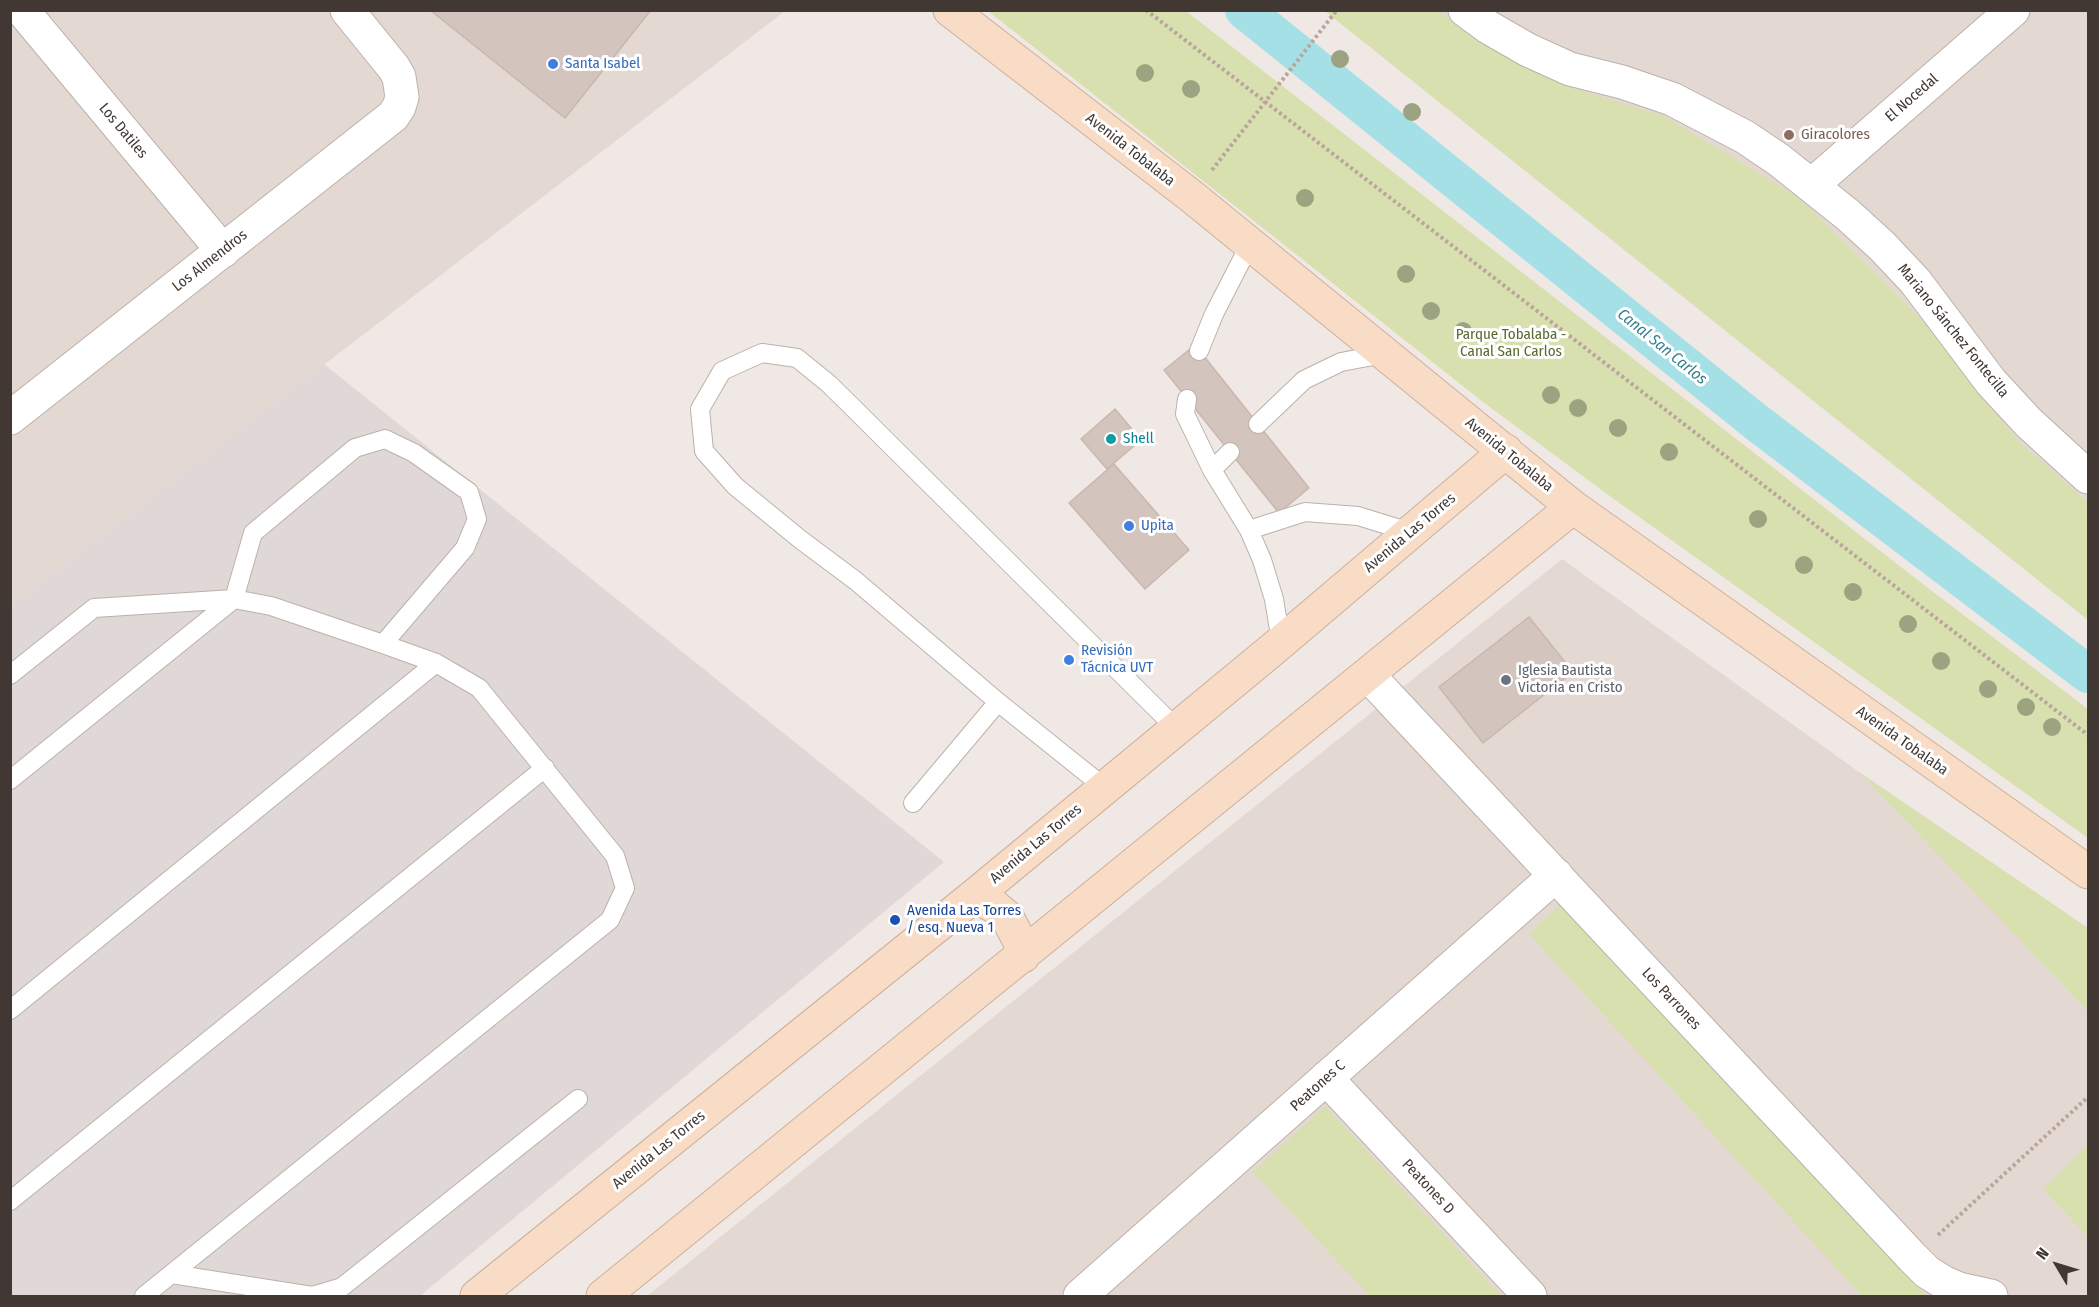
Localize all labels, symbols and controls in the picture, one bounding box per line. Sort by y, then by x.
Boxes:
place label: Santa Isabel [565,55,640,73]
marker: Santa Isabel [546,57,560,71]
street label: El Nocedal [1882,70,1942,126]
street label: Los Datiles [95,100,151,162]
street label: Avenida Tobalaba [1082,110,1178,190]
place label: Giracolores [1801,126,1870,144]
marker: Giracolores [1782,128,1796,142]
street label: Los Almendros [169,226,251,296]
street label: Mariano Sánchez Fontecilla [1894,261,2012,401]
water label: Canal San Carlos [1613,305,1711,389]
park label: Parque Tobalaba - Canal San Carlos [1456,326,1566,361]
street label: Avenida Tobalaba [1461,414,1557,496]
place label: Shell [1123,430,1154,448]
marker: Shell [1104,432,1118,446]
street label: Avenida Las Torres [1361,489,1459,577]
place label: Upita [1141,517,1174,535]
marker: Upita [1122,519,1136,533]
place label: Revisión Tácnica UVT [1081,642,1153,677]
marker: Revisión Tácnica UVT [1062,653,1076,667]
place label: Iglesia Bautista Victoria en Cristo [1518,662,1623,697]
marker: Iglesia Bautista Victoria en Cristo [1499,673,1513,687]
street label: Avenida Tobalaba [1853,703,1951,779]
street label: Avenida Las Torres [987,800,1085,888]
place label: Avenida Las Torres / esq. Nueva 1 [907,902,1021,937]
marker: Avenida Las Torres / esq. Nueva 1 [888,913,902,927]
street label: Los Parrones [1638,964,1704,1034]
street label: Peatones C [1287,1057,1349,1115]
street label: Avenida Las Torres [609,1107,709,1193]
street label: Peatones D [1398,1156,1458,1218]
north arrow [2027,1235,2087,1295]
text: N [2032,1244,2053,1263]

